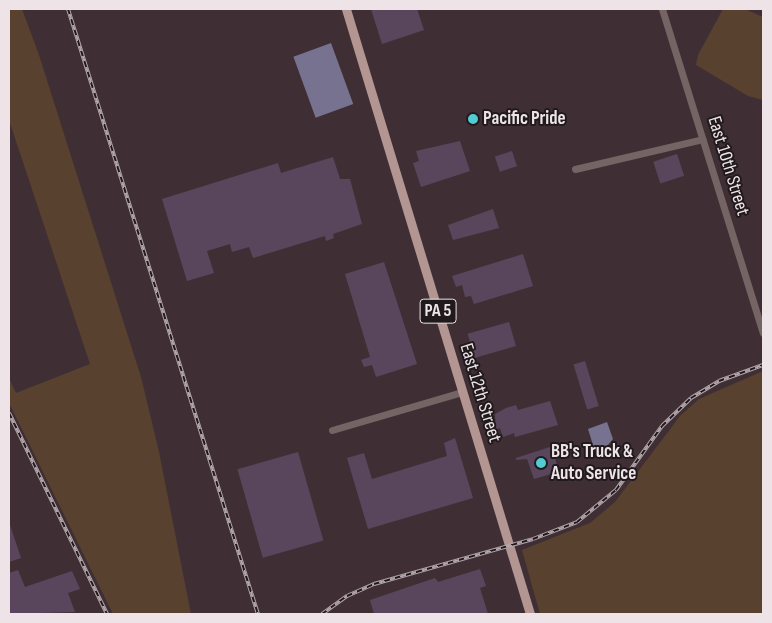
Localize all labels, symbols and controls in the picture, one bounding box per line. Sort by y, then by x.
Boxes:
place label: Pacific Pride [483,108,566,130]
marker: Pacific Pride [467,113,479,125]
street label: East 10th Street [702,114,754,218]
road number: PA 5 [419,296,457,326]
street label: East 12th Street [454,341,506,445]
place label: BB's Truck & Auto Service [551,441,636,485]
marker: BB's Truck & Auto Service [535,457,547,469]

